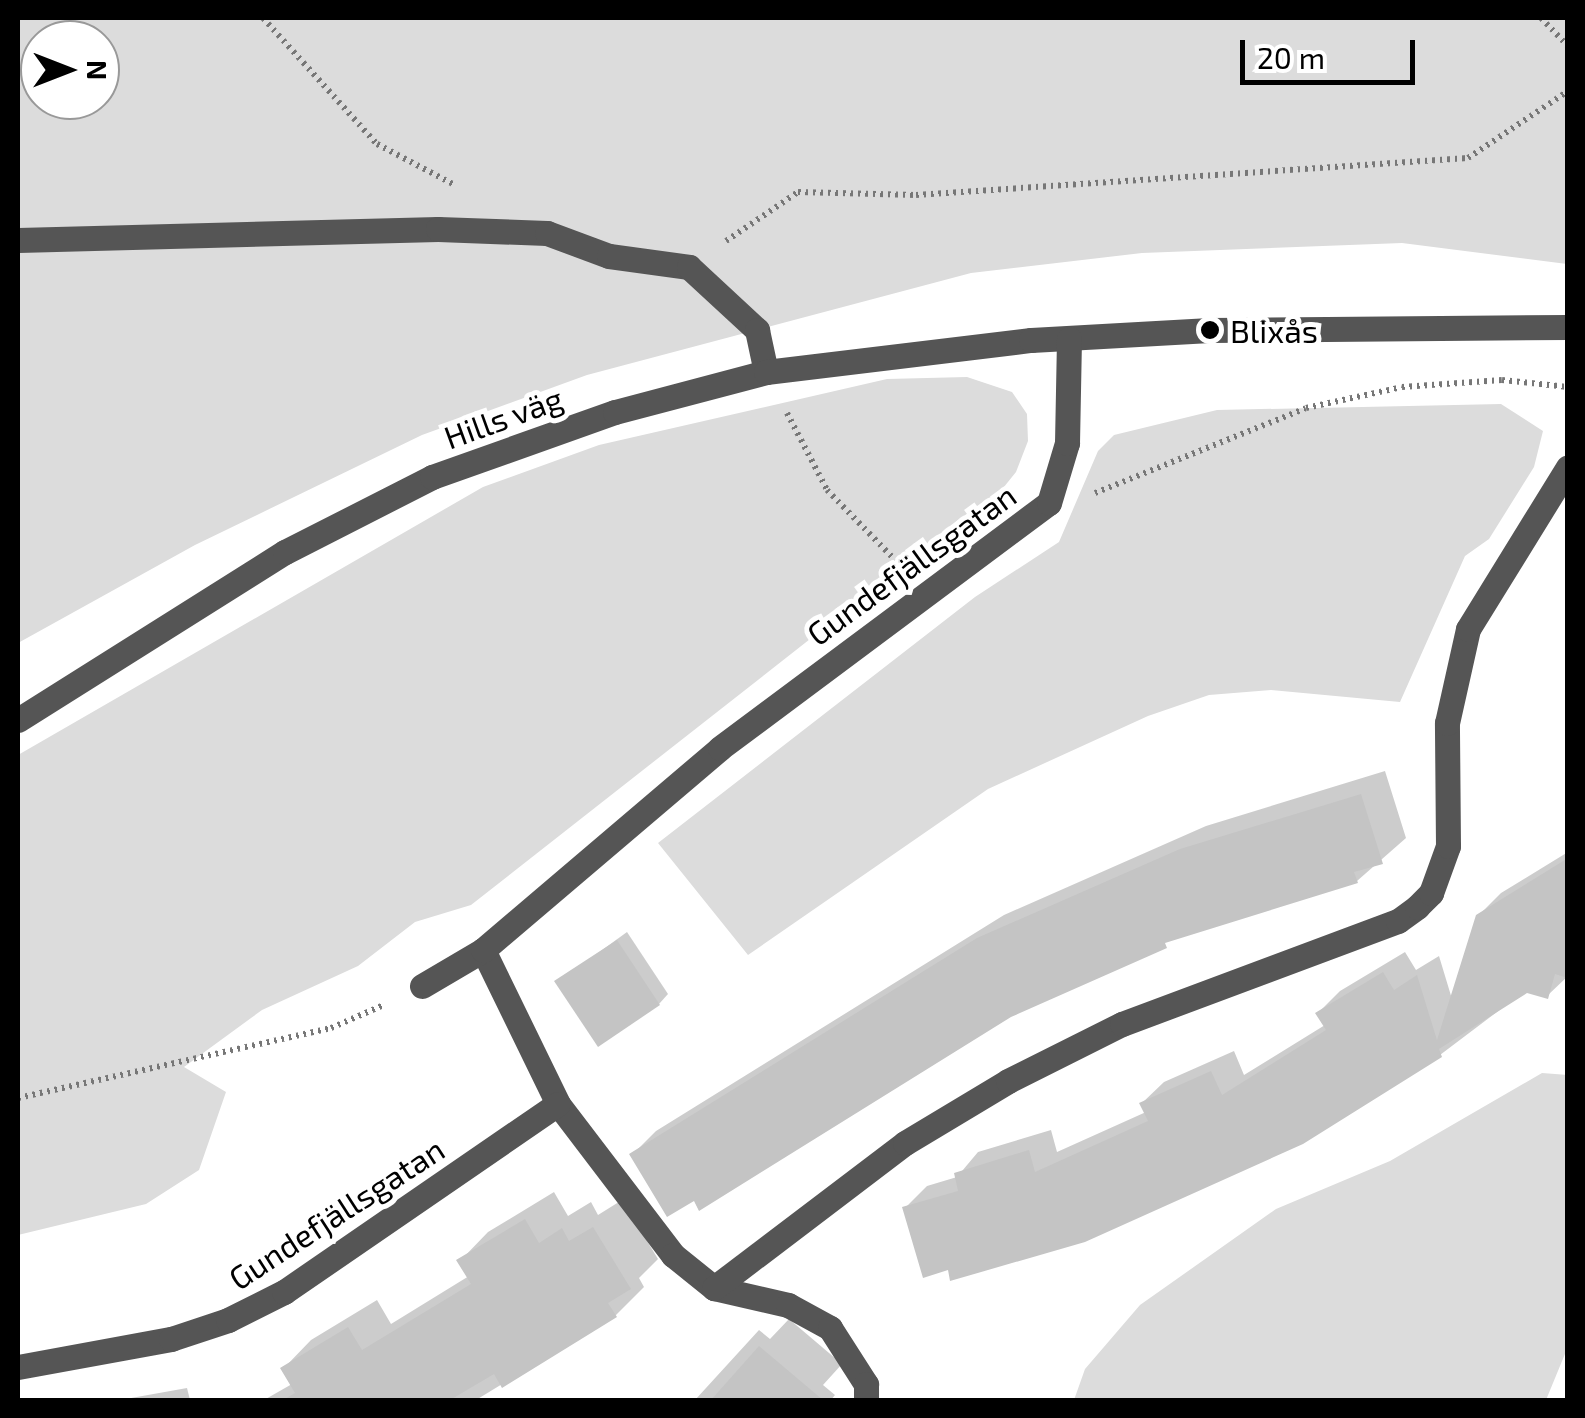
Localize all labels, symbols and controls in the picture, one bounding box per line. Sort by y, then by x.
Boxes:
north arrow [20,20,120,120]
scale bar [1245,20,1420,82]
text: 20 m [1257,39,1325,75]
text: N [81,60,115,80]
place label: Blixås [1230,311,1318,349]
marker: Blixås [1199,319,1221,341]
street label: Hills väg [438,378,568,456]
street label: Gundefjällsgatan [799,475,1023,653]
street label: Gundefjällsgatan [221,1129,451,1297]

